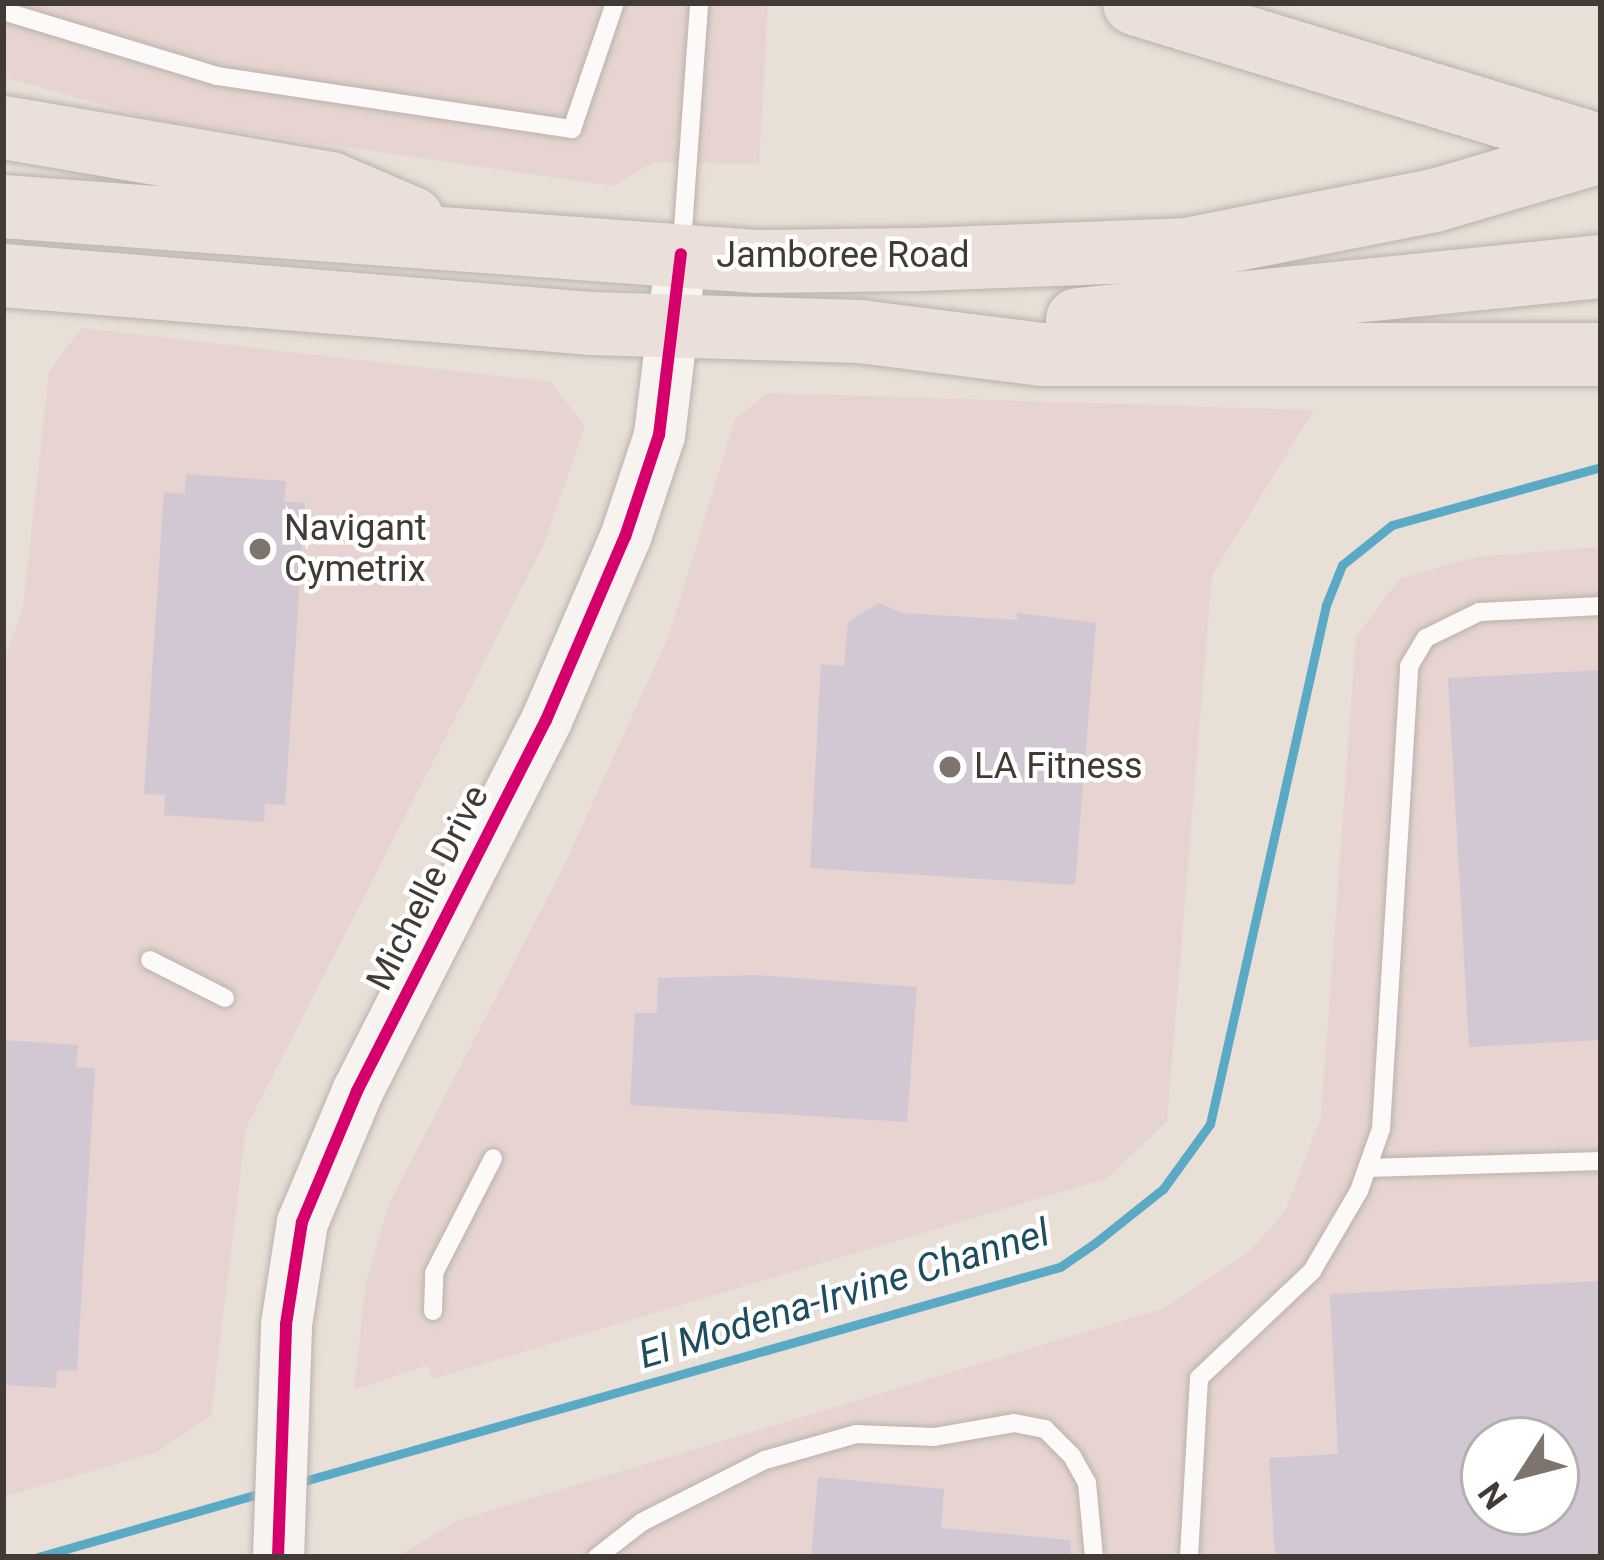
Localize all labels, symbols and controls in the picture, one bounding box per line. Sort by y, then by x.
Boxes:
street label: Jamboree Road [716,234,970,278]
place label: Navigant Cymetrix [284,506,427,591]
marker: Navigant Cymetrix [247,536,273,562]
place label: LA Fitness [974,745,1143,789]
marker: LA Fitness [937,754,963,780]
street label: Michelle Drive [358,778,498,998]
water label: El Modena-Irvine Channel [633,1209,1055,1379]
north arrow [1460,1416,1580,1536]
text: N [1470,1475,1516,1517]

